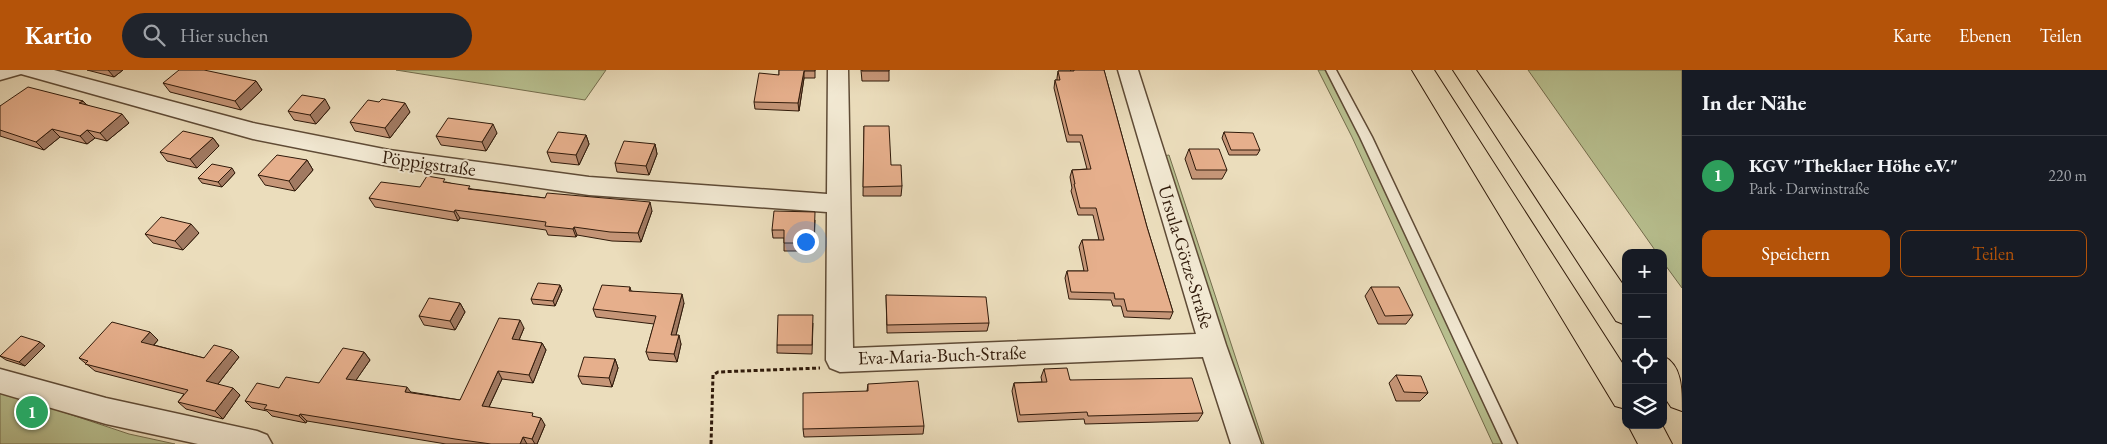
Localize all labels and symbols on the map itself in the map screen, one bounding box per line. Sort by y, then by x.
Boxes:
street label: Pöppigstraße [380,144,478,182]
street label: Ursula-Götze-Straße [1152,182,1220,332]
your location [793,229,819,255]
street label: Eva-Maria-Buch-Straße [857,340,1027,370]
pin: 1 [16,393,48,431]

